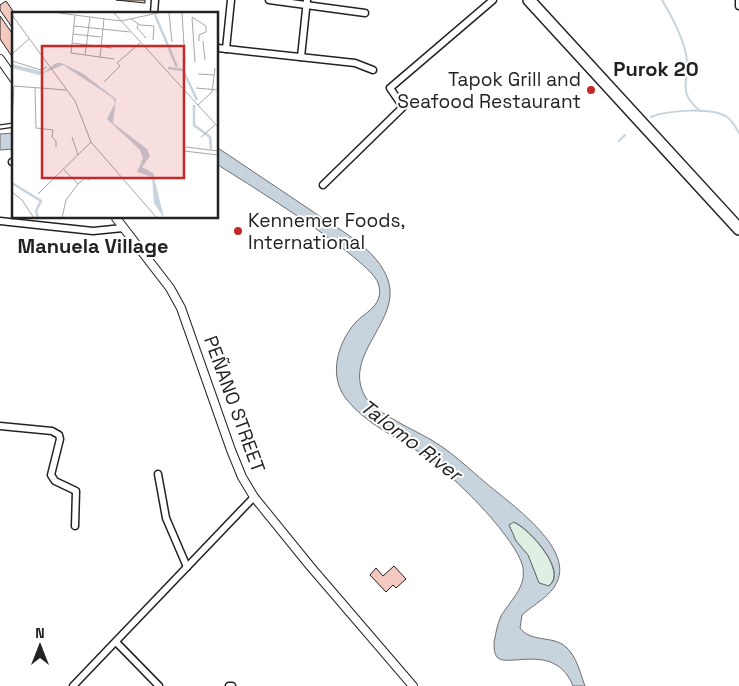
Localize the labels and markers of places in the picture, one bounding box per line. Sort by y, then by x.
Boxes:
place label: Tapok Grill and Seafood Restaurant [397,67,581,114]
marker: Tapok Grill and Seafood Restaurant [585,84,597,96]
place label: Kennemer Foods, International [248,208,405,255]
marker: Kennemer Foods, International [232,225,244,237]

